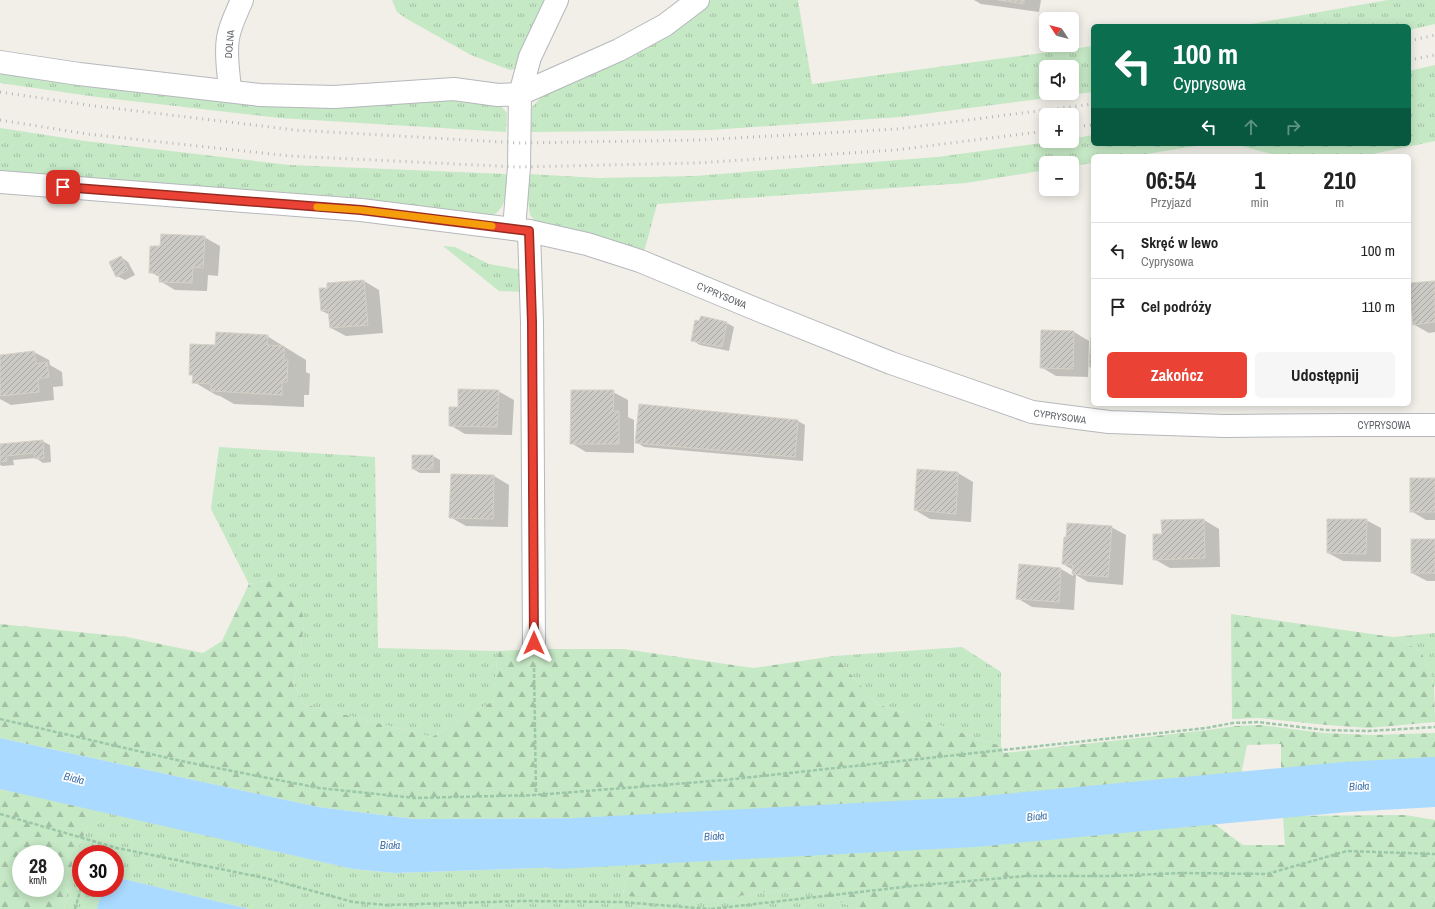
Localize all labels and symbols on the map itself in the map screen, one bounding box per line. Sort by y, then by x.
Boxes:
north arrow [1039,12,1079,52]
street label: DOLNA [222,29,237,59]
pin [46,170,80,204]
street label: CYPRYSOWA [695,279,749,312]
street label: CYPRYSOWA [1033,406,1088,427]
street label: CYPRYSOWA [1358,419,1411,432]
position arrow [513,622,555,664]
water label: Biała [62,769,86,787]
water label: Biała [1348,778,1370,794]
water label: Biała [1026,808,1048,824]
water label: Biała [703,828,725,844]
water label: Biała [380,838,400,852]
speed limit sign: 30 [72,845,124,897]

